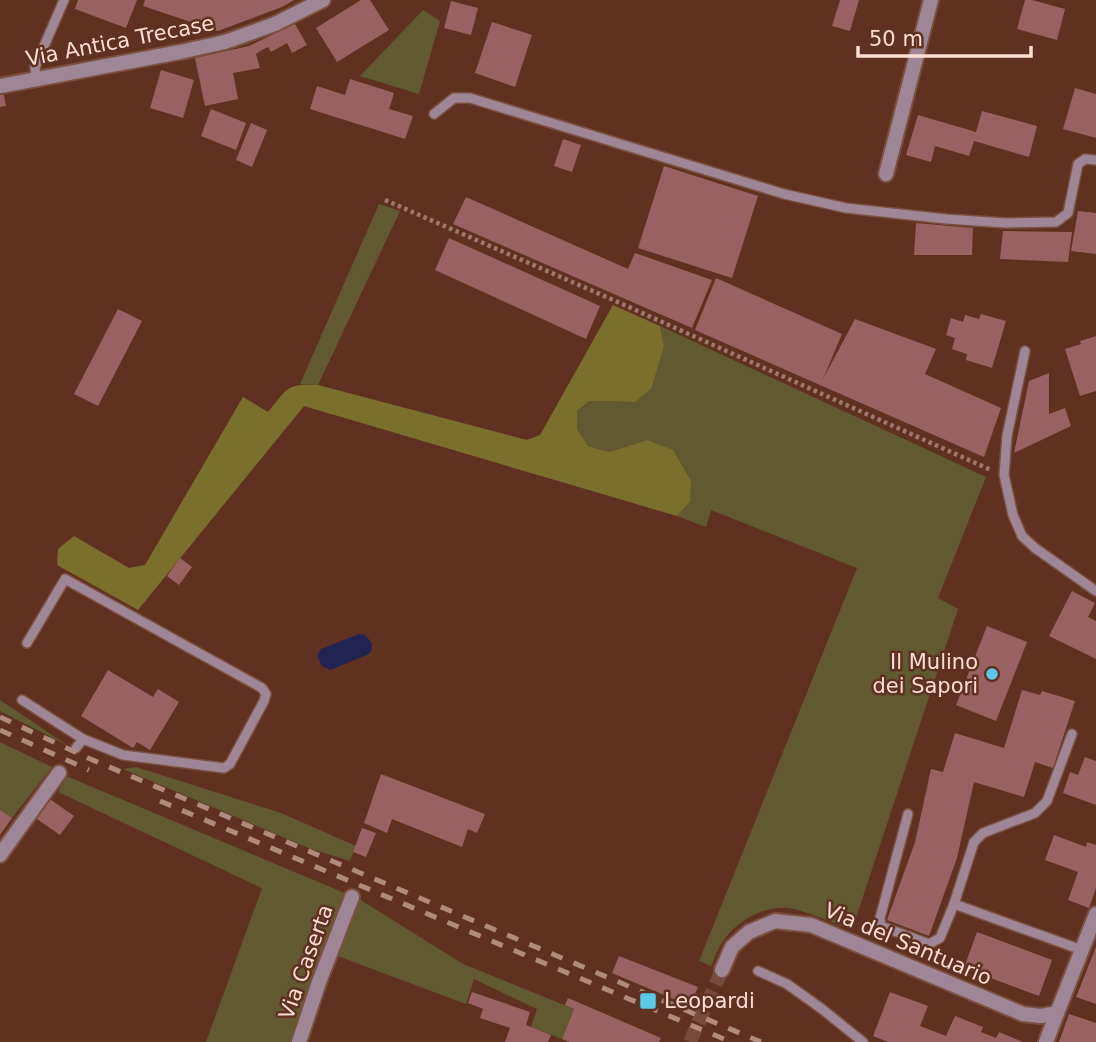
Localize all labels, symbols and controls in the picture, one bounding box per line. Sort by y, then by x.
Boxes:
street label: Via Antica Trecase [24,11,216,71]
scale bar [858,14,1031,58]
text: 50 m [869,27,923,51]
place label: Il Mulino dei Sapori [872,650,978,698]
marker: Il Mulino dei Sapori [984,666,1000,682]
street label: Via del Santuario [821,898,995,990]
street label: Via Caserta [274,901,338,1023]
place label: Leopardi [664,989,755,1013]
marker: Leopardi [638,991,658,1011]

